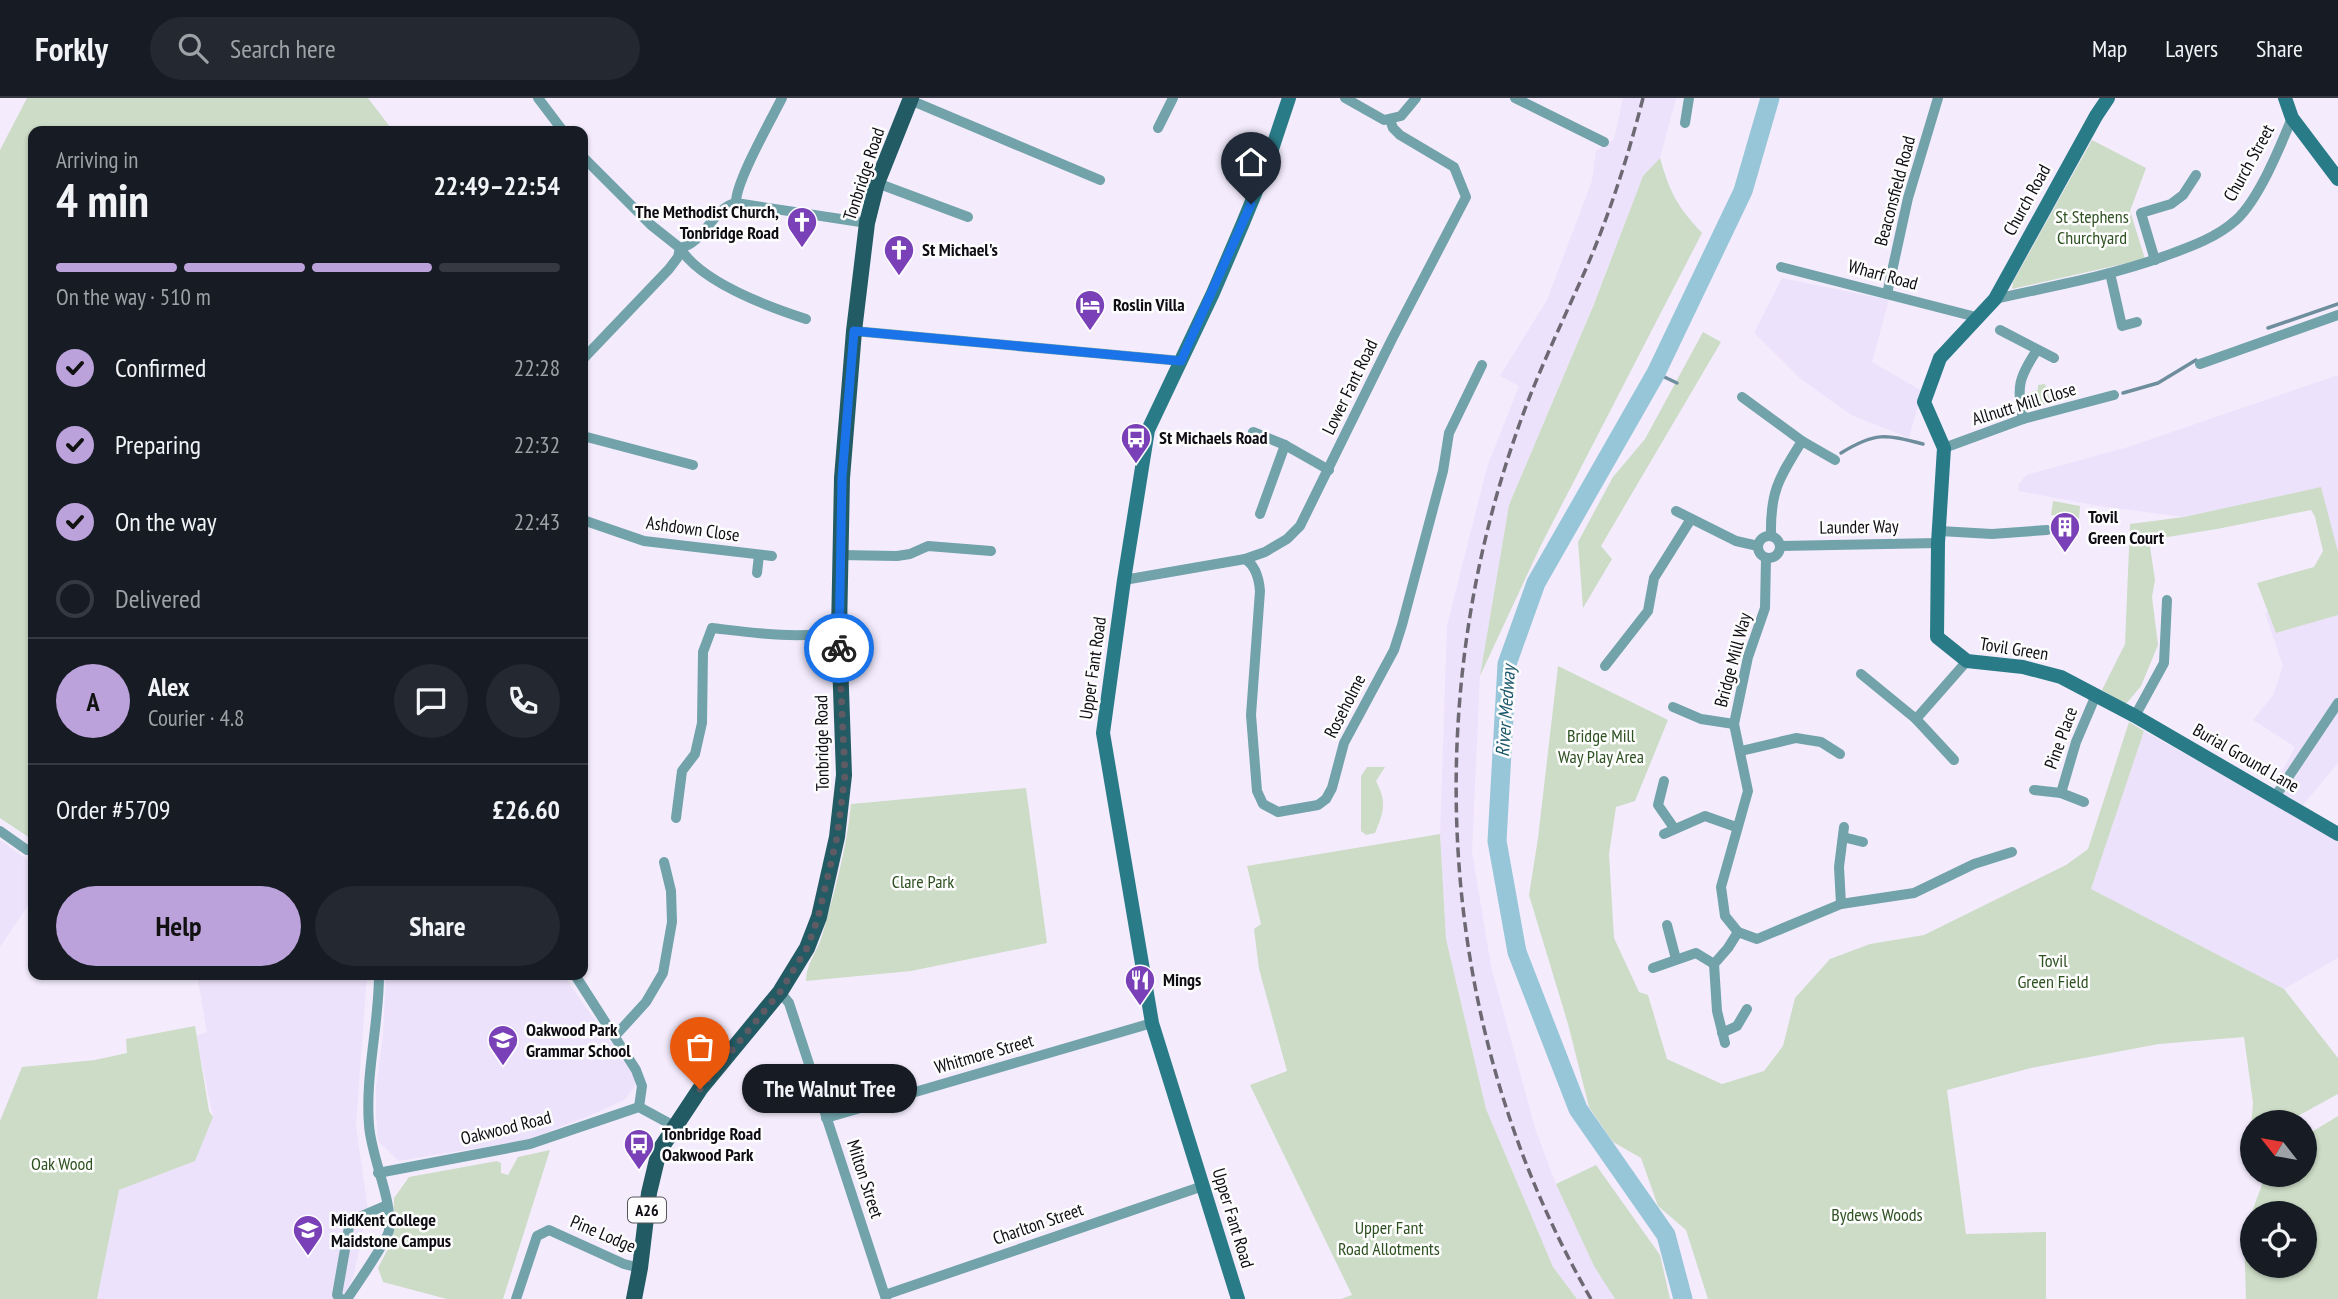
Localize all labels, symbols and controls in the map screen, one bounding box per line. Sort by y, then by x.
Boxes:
search box [150,17,640,80]
text: Forkly [35,27,108,70]
icon: search [174,29,212,67]
text: Search here [230,32,336,65]
text: Map [2092,33,2127,64]
text: Layers [2165,33,2218,64]
text: Share [2256,33,2303,64]
street label: Church Street [2218,120,2279,205]
street label: Tonbridge Road [838,125,889,223]
pin [1221,132,1281,204]
street label: Beaconsfield Road [1869,133,1920,248]
icon: home [1232,143,1270,181]
text: Arriving in [56,145,138,174]
street label: Church Road [1998,160,2055,239]
text: 22:49–22:54 [433,169,560,202]
text: 4 min [56,170,149,230]
place label: The Methodist Church, Tonbridge Road [635,200,779,244]
church icon: The Methodist Church, Tonbridge Road [785,205,819,249]
park label: St Stephens Churchyard [2055,205,2129,249]
church icon: St Michael's [882,233,916,277]
place label: St Michael's [922,238,998,261]
street label: Wharf Road [1846,254,1921,295]
text: On the way · 510 m [56,282,211,311]
hotel icon: Roslin Villa [1073,288,1107,332]
place label: Roslin Villa [1113,293,1185,316]
street label: Lower Fant Road [1317,335,1382,438]
icon: check [56,349,94,387]
text: Confirmed [115,351,206,384]
text: 22:28 [514,353,560,382]
street label: Allnutt Mill Close [1969,377,2079,430]
bus stop icon: St Michaels Road [1119,421,1153,465]
icon: check [56,426,94,464]
place label: St Michaels Road [1159,426,1268,449]
text: Preparing [115,428,201,461]
text: 22:32 [514,430,560,459]
icon: check [56,503,94,541]
text: On the way [115,505,217,538]
place label: Tovil Green Court [2088,505,2165,549]
text: 22:43 [514,507,560,536]
building icon: Tovil Green Court [2048,510,2082,554]
street label: Ashdown Close [645,511,741,546]
street label: Launder Way [1819,514,1899,539]
text: Delivered [115,582,201,615]
street label: Bridge Mill Way [1709,610,1756,710]
courier [804,613,874,683]
street label: Upper Fant Road [1074,615,1111,721]
icon: bike [820,629,858,667]
street label: Tovil Green [1978,632,2050,665]
water label: River Medway [1490,662,1520,758]
button: chat [394,664,468,738]
button: phone [486,664,560,738]
text: Alex [148,670,189,703]
street label: Roseholme [1319,670,1370,741]
text: A [86,685,100,718]
street label: Tonbridge Road [809,695,834,791]
text: Courier · 4.8 [148,703,244,732]
street label: Pine Place [2039,704,2082,772]
street label: Burial Ground Lane [2189,718,2304,797]
park label: Bridge Mill Way Play Area [1558,724,1644,768]
text: Order #5709 [56,793,171,826]
text: £26.60 [492,793,560,826]
park label: Clare Park [892,870,954,893]
button: Help [56,886,301,966]
button: Share [315,886,560,966]
park label: Tovil Green Field [2018,949,2089,993]
restaurant icon: Mings [1123,963,1157,1007]
place label: Mings [1163,968,1201,991]
pin [670,1017,730,1089]
place label: Oakwood Park Grammar School [526,1018,631,1062]
school or university icon: Oakwood Park Grammar School [486,1023,520,1067]
icon: bag [681,1028,719,1066]
street label: Whitmore Street [932,1028,1036,1079]
callout: The Walnut Tree [742,1065,917,1114]
text: The Walnut Tree [763,1074,896,1103]
street label: Oakwood Road [458,1105,553,1150]
north arrow [2240,1110,2317,1186]
map controls [2240,1110,2317,1278]
place label: Tonbridge Road Oakwood Park [662,1122,761,1166]
bus stop icon: Tonbridge Road Oakwood Park [622,1127,656,1171]
street label: Milton Street [842,1137,889,1221]
park label: Oak Wood [31,1152,93,1175]
street label: Upper Fant Road [1207,1165,1260,1271]
street label: Charlton Street [990,1197,1086,1250]
road number: A26 [628,1198,666,1222]
button: locate [2240,1201,2317,1278]
park label: Bydews Woods [1831,1203,1923,1226]
place label: MidKent College Maidstone Campus [331,1208,451,1252]
street label: Pine Lodge [567,1210,639,1258]
school or university icon: MidKent College Maidstone Campus [291,1213,325,1257]
park label: Upper Fant Road Allotments [1338,1216,1440,1260]

